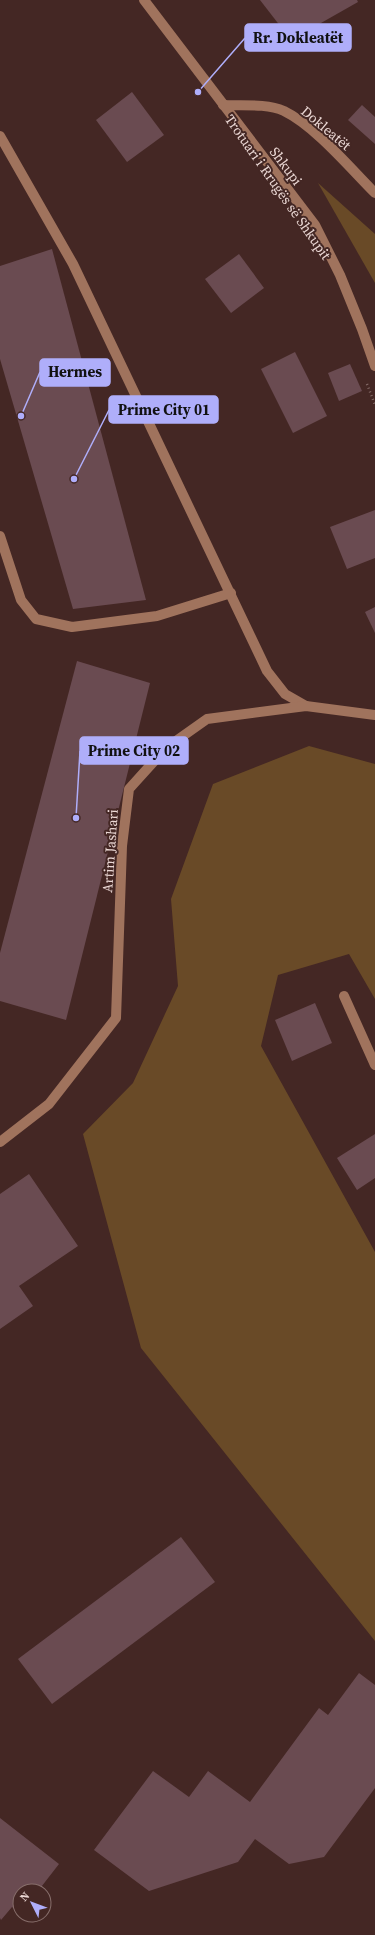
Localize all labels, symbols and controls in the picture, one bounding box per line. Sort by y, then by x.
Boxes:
callout: Rr. Dokleatët [245,24,351,51]
text: Rr. Dokleatët [253,27,344,48]
street label: Dokleatët [297,101,356,155]
street label: Trotuari i Rrugës së Shkupit [220,110,336,264]
street label: Shkupi [265,143,307,189]
callout: Hermes [40,359,110,386]
text: Hermes [48,361,102,382]
callout: Prime City 01 [109,396,218,423]
text: Prime City 01 [118,399,210,420]
callout: Prime City 02 [80,737,188,764]
text: Prime City 02 [88,740,180,761]
street label: Artim Jashari [97,809,123,893]
north arrow [12,1883,52,1923]
text: N [17,1889,33,1905]

